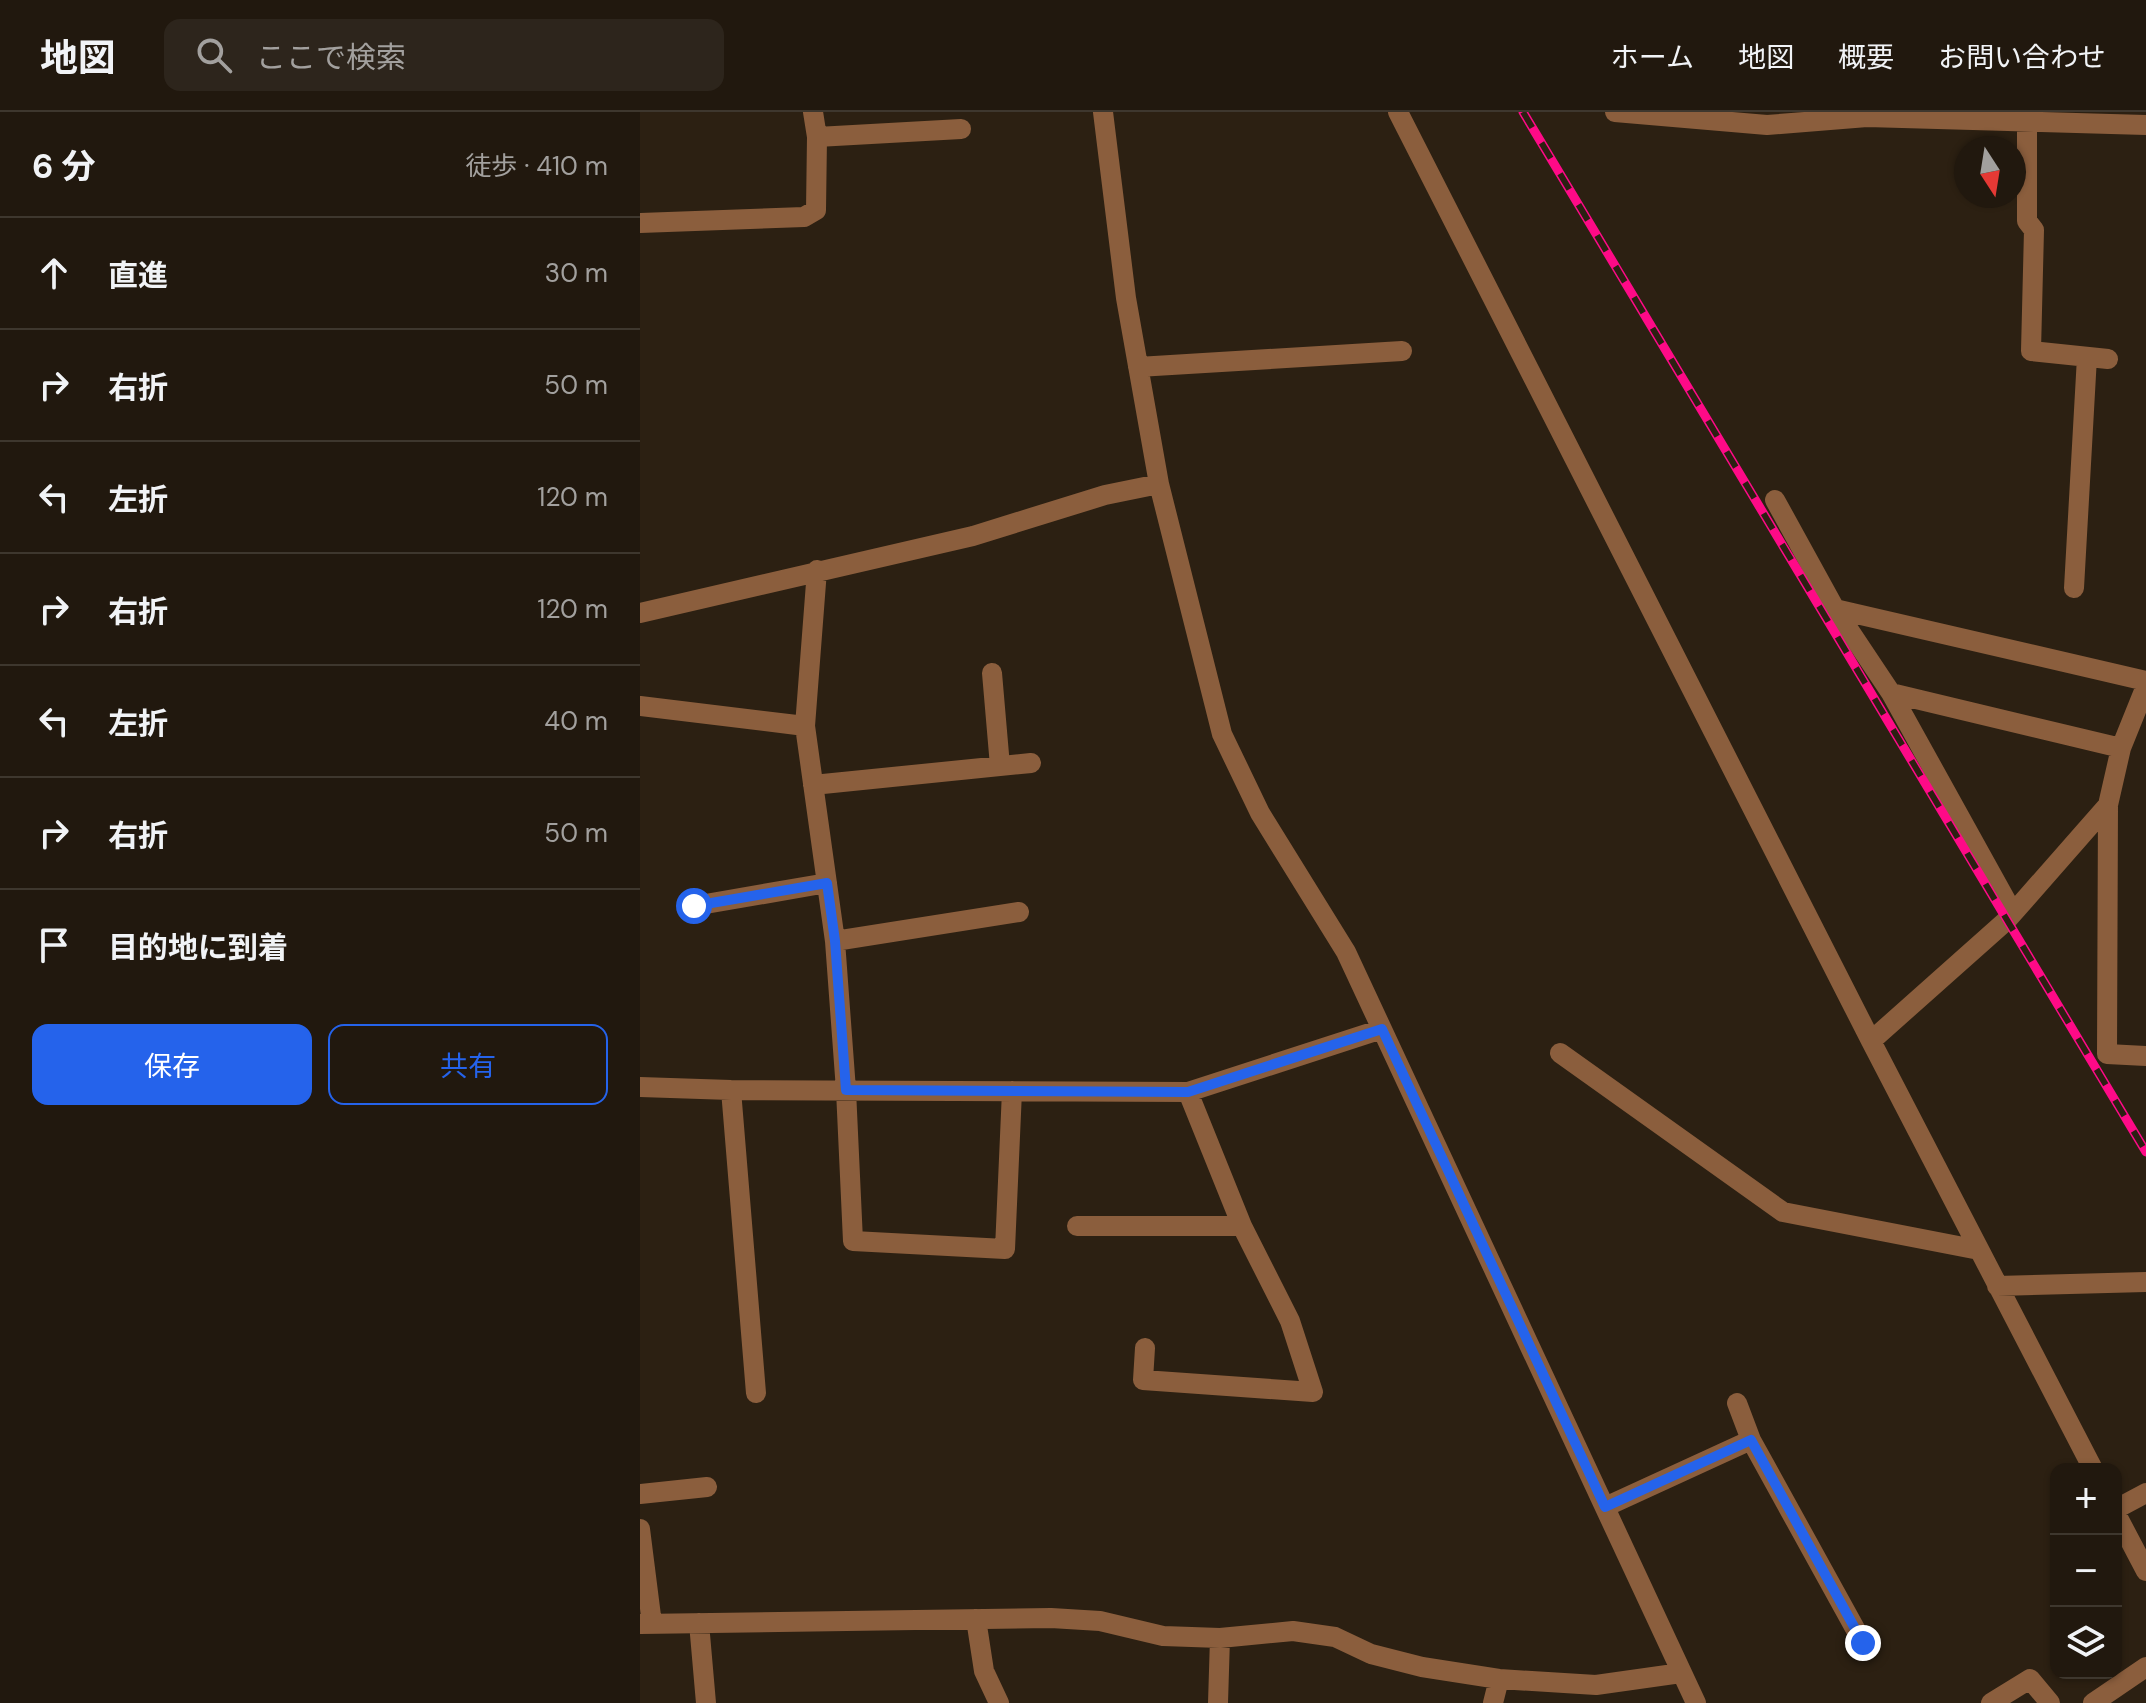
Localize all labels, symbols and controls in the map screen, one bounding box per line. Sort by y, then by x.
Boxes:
search box [164,19,724,91]
text: 地図 [40,33,116,83]
icon: search [192,33,236,77]
text: ここで検索 [256,38,406,77]
text: ホーム [1611,39,1694,76]
text: 地図 [1738,39,1794,76]
text: 概要 [1838,39,1894,76]
text: お問い合わせ [1938,39,2106,76]
north arrow [1954,136,2026,208]
text: 6 分 [32,144,96,189]
text: 徒歩 · 410 m [465,149,608,183]
icon: ahead [32,251,76,295]
text: 直進 [108,256,168,295]
text: 30 m [545,256,608,290]
icon: right [32,363,76,407]
text: 右折 [108,368,168,407]
text: 50 m [544,368,608,402]
icon: left [32,475,76,519]
text: 左折 [108,480,168,519]
text: 120 m [537,480,608,514]
icon: right [32,587,76,631]
text: 右折 [108,592,168,631]
text: 120 m [537,592,608,626]
icon: left [32,699,76,743]
text: 左折 [108,704,168,743]
text: 40 m [544,704,608,738]
icon: right [32,811,76,855]
text: 右折 [108,816,168,855]
text: 50 m [544,816,608,850]
route start [676,888,712,924]
icon: arrive [32,923,76,967]
text: 目的地に到着 [108,928,288,967]
button: 保存 [32,1024,312,1105]
button: 共有 [328,1024,608,1105]
map controls [2050,1463,2122,1679]
button: + [2050,1463,2122,1535]
button: − [2050,1535,2122,1607]
button: layers [2050,1607,2122,1679]
route end [1845,1625,1881,1661]

